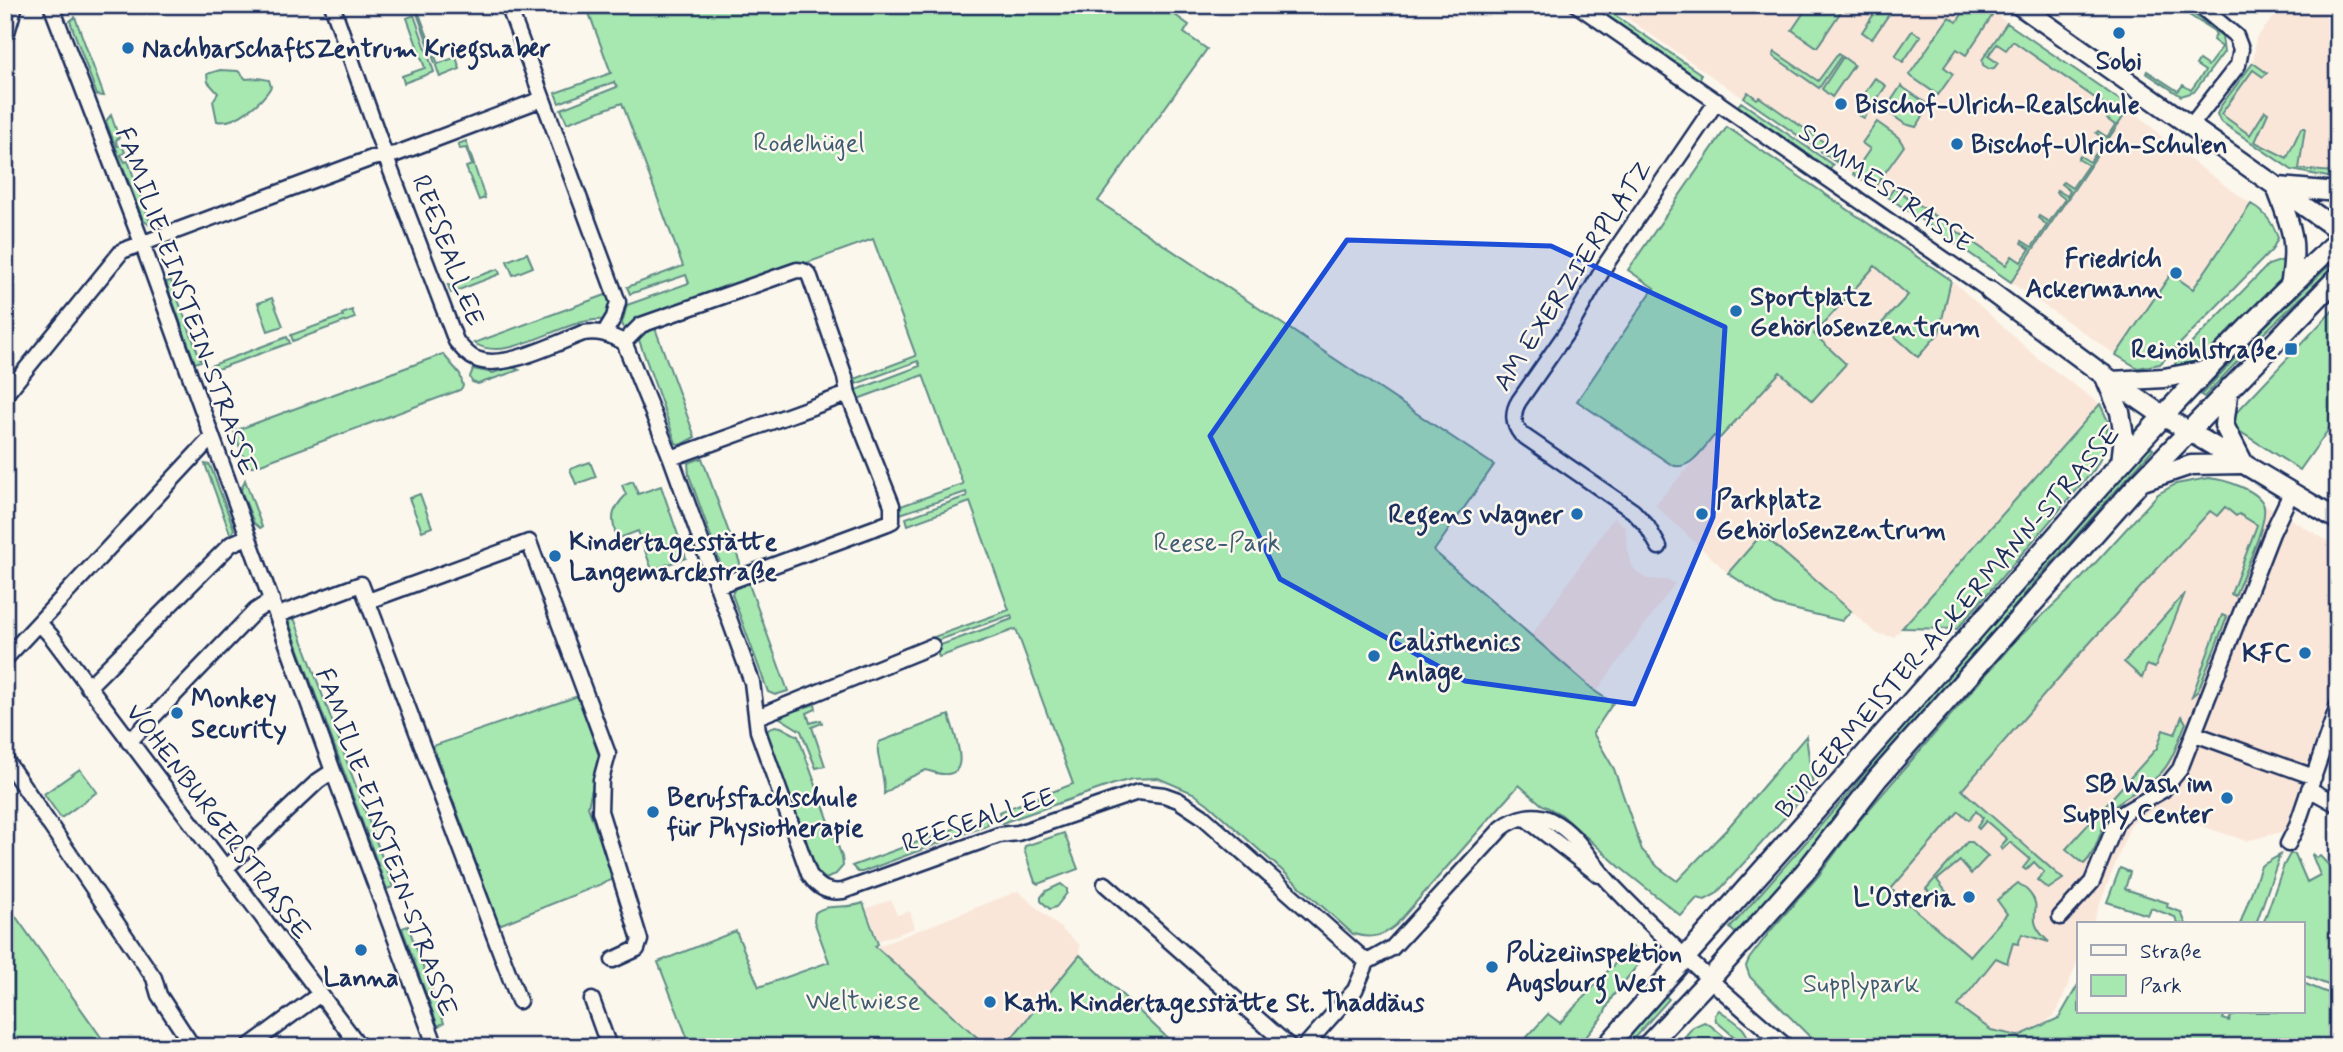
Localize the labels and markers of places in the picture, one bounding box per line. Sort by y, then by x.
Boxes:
marker: Sobi [2111,25,2127,41]
place label: NachbarschaftsZentrum Kriegshaber [142,33,551,70]
marker: NachbarschaftsZentrum Kriegshaber [120,40,136,56]
place label: Sobi [2096,45,2142,79]
place label: Bischof-Ulrich-Realschule [1855,89,2140,123]
marker: Bischof-Ulrich-Realschule [1833,96,1849,112]
place label: Bischof-Ulrich-Schulen [1971,129,2228,163]
marker: Bischof-Ulrich-Schulen [1949,136,1965,152]
place label: Friedrich Ackermann [2025,243,2163,307]
marker: Friedrich Ackermann [2168,265,2184,281]
place label: Sportplatz Gehörlosenzentrum [1750,281,1980,345]
marker: Sportplatz Gehörlosenzentrum [1728,303,1744,319]
place label: Reinöhlstraße [2131,334,2277,368]
marker: Reinöhlstraße [2283,341,2299,357]
place label: Parkplatz Gehörlosenzentrum [1716,484,1946,548]
place label: Regens Wagner [1388,499,1564,536]
marker: Regens Wagner [1569,506,1585,522]
marker: Parkplatz Gehörlosenzentrum [1694,506,1710,522]
place label: Kindertagesstätte Langemarckstraße [569,526,778,593]
marker: Kindertagesstätte Langemarckstraße [547,548,563,564]
place label: Calisthenics Anlage [1388,626,1521,693]
place label: KFC [2242,638,2291,672]
marker: KFC [2297,645,2313,661]
marker: Calisthenics Anlage [1366,648,1382,664]
place label: Monkey Security [191,683,287,747]
marker: Monkey Security [169,705,185,721]
place label: SB Wash im Supply Center [2063,768,2214,832]
place label: Berufsfachschule für Physiotherapie [666,782,864,846]
marker: SB Wash im Supply Center [2219,790,2235,806]
marker: Berufsfachschule für Physiotherapie [645,804,661,820]
place label: L'Osteria [1853,882,1956,916]
marker: L'Osteria [1961,889,1977,905]
place label: Polizeiinspektion Augsburg West [1506,937,1682,1004]
marker: Lanna [353,942,369,958]
marker: Polizeiinspektion Augsburg West [1484,959,1500,975]
place label: Lanna [323,962,399,996]
place label: Kath. Kindertagesstätte St. Thaddäus [1004,987,1425,1024]
marker: Kath. Kindertagesstätte St. Thaddäus [982,994,998,1010]

